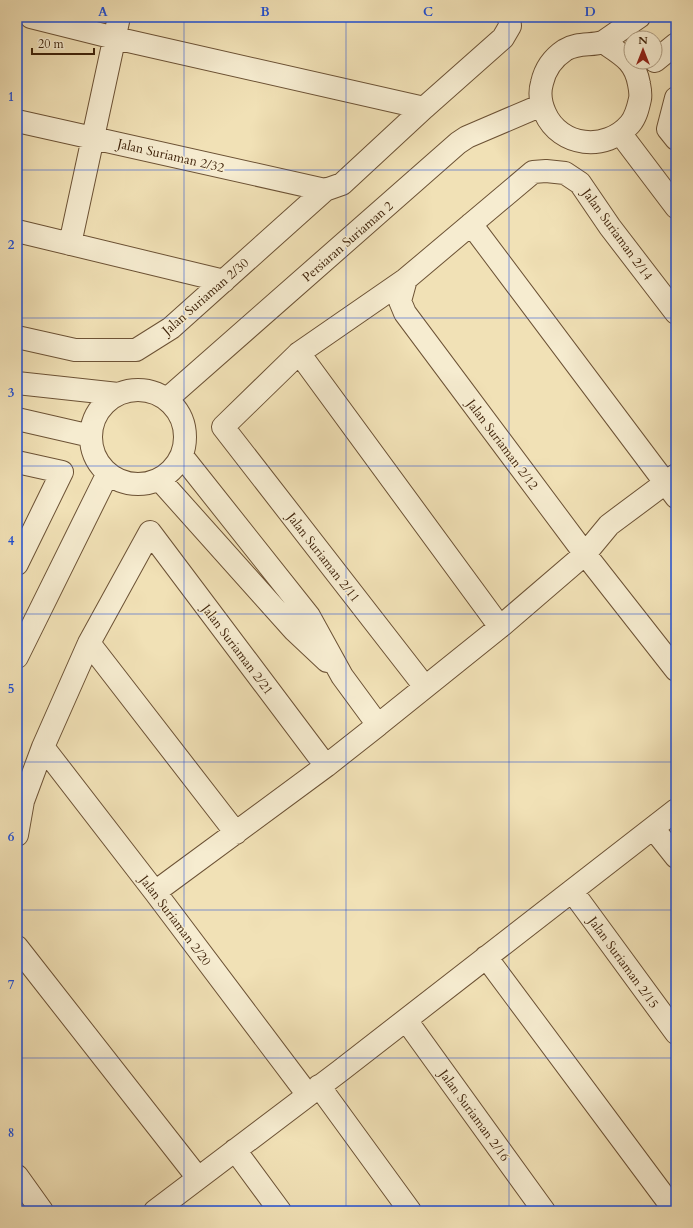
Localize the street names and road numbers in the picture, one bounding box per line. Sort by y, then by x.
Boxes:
street label: Jalan Suriaman 2/32 [114,134,226,177]
street label: Jalan Suriaman 2/14 [577,184,657,284]
street label: Persiaran Suriaman 2 [298,197,397,286]
street label: Jalan Suriaman 2/30 [157,254,253,341]
street label: Jalan Suriaman 2/12 [461,394,542,494]
street label: Jalan Suriaman 2/11 [281,507,364,606]
street label: Jalan Suriaman 2/21 [196,599,277,699]
street label: Jalan Suriaman 2/20 [134,870,215,970]
street label: Jalan Suriaman 2/15 [583,912,663,1012]
street label: Jalan Suriaman 2/16 [434,1065,514,1165]

